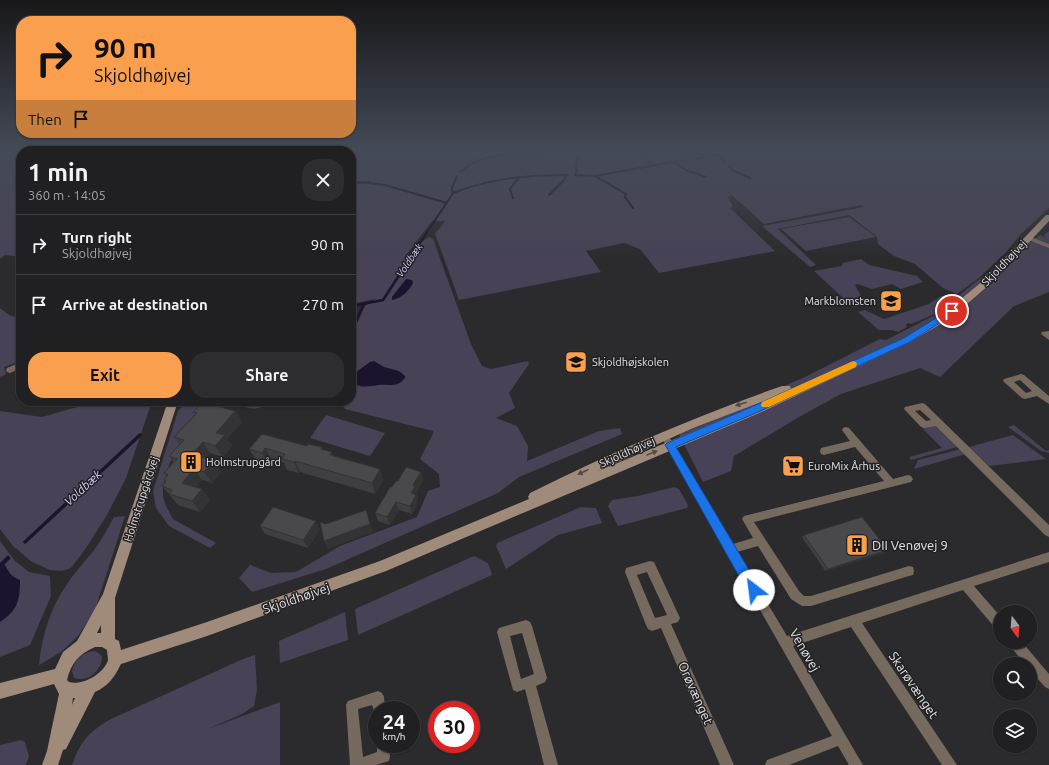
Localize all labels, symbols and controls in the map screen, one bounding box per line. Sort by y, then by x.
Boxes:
icon: right [28,32,80,84]
text: 90 m [94,32,156,63]
text: Skjoldhøjvej [94,65,191,85]
icon: arrive [70,108,92,130]
text: Then [28,111,62,128]
text: 1 min [28,159,89,186]
button: close [302,159,344,201]
text: 360 m · 14:05 [28,188,106,202]
text: Turn right [62,229,132,246]
icon: right [28,234,50,256]
text: 90 m [311,236,344,253]
street label: Skjoldhøjvej [979,238,1029,288]
water label: Voldbæk [394,241,425,279]
text: Skjoldhøjvej [62,246,132,260]
school or university icon: Markblomsten [878,288,904,314]
icon: arrive [28,294,50,316]
pin [935,294,969,328]
place label: Markblomsten [804,295,876,307]
text: Arrive at destination [62,296,208,313]
text: 270 m [302,296,344,313]
icon: arrive [941,300,963,322]
school or university icon: Skjoldhøjskolen [563,349,589,375]
button: Exit [28,352,182,398]
button: Share [190,352,344,398]
place label: Skjoldhøjskolen [592,356,669,368]
one-way arrow [735,401,747,407]
street label: Skjoldhøjvej [598,434,656,470]
building icon: Holmstrupgård [178,449,204,475]
one-way arrow [646,450,658,456]
supermarket icon: EuroMix Århus [780,453,806,479]
street label: Holmstrupgårdvej [122,455,160,543]
place label: Holmstrupgård [206,456,281,468]
place label: EuroMix Århus [808,460,880,472]
water label: Voldbæk [61,467,104,508]
one-way arrow [578,469,589,475]
building icon: DII Venøvej 9 [844,532,870,558]
place label: DII Venøvej 9 [872,538,948,552]
position arrow [733,569,775,611]
street label: Skjoldhøjvej [261,580,331,616]
north arrow [993,605,1037,649]
map controls [993,605,1037,753]
street label: Venøvej [787,626,823,674]
street label: Skarøvænget [887,649,941,721]
button: search [993,657,1037,701]
street label: Orøvænget [676,659,716,727]
speed limit sign: 30 [428,701,480,753]
button: layers [993,709,1037,753]
text: 24 [383,710,405,733]
text: km/h [382,731,406,742]

